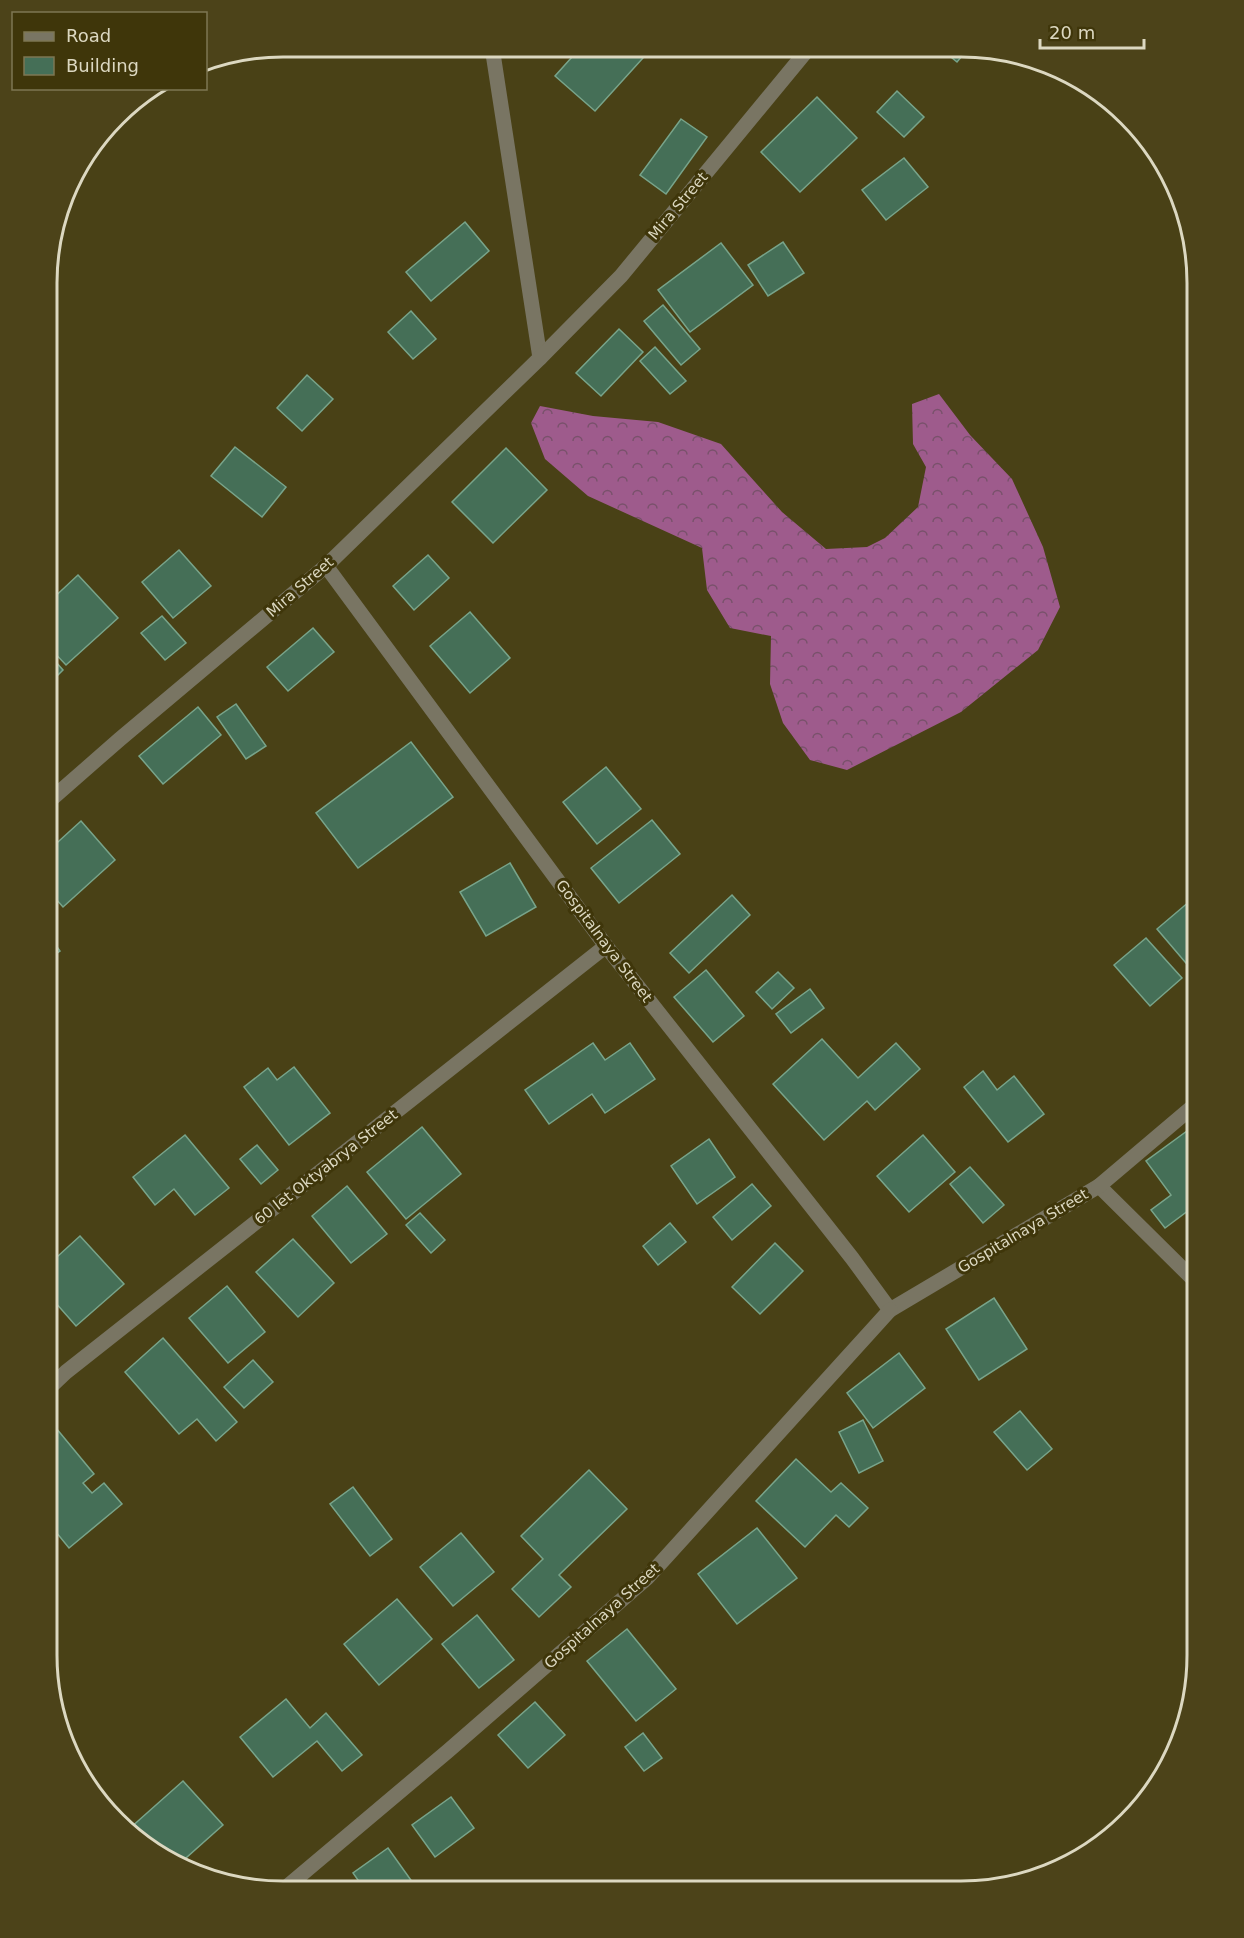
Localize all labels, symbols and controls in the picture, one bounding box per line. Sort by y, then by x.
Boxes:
legend [12,12,207,90]
scale bar [1040,12,1144,50]
text: 20 m [1049,22,1095,43]
text: Road [66,25,111,46]
text: Building [66,55,139,76]
street label: Mira Street [644,168,712,244]
street label: Mira Street [263,553,337,621]
street label: Gospitalnaya Street [552,876,656,1006]
street label: 60 let Oktyabrya Street [251,1106,401,1228]
street label: Gospitalnaya Street [955,1185,1091,1277]
street label: Gospitalnaya Street [541,1560,663,1672]

